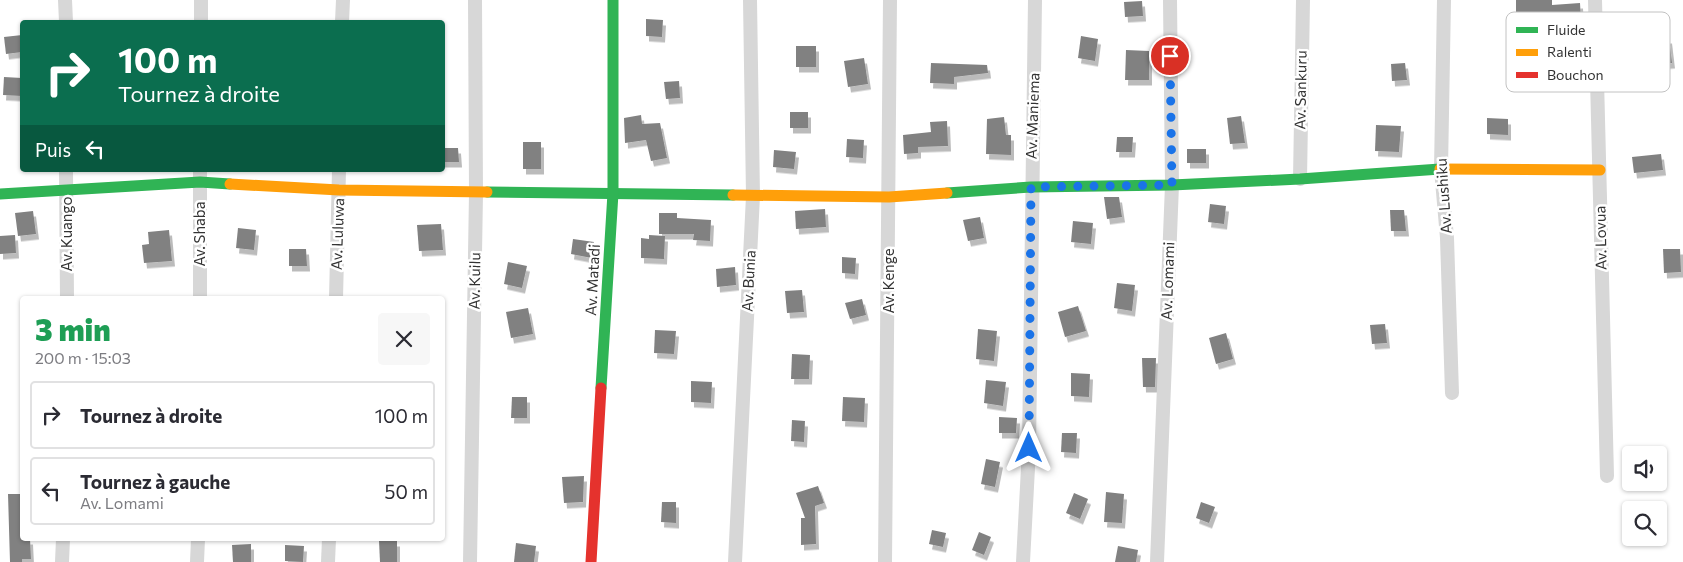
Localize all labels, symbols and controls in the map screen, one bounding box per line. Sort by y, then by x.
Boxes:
legend [1506,12,1670,92]
text: Fluide [1547,21,1585,38]
pin [1149,35,1191,77]
text: 100 m [118,37,218,80]
icon: right [35,40,100,105]
icon: arrive [1156,42,1184,70]
text: Ralenti [1547,43,1592,60]
street label: Av. Sankuru [1290,50,1310,130]
text: Bouchon [1547,66,1604,83]
street label: Av. Maniema [1021,72,1043,160]
text: Tournez à droite [118,80,280,107]
icon: left [81,135,109,163]
text: Puis [35,138,71,161]
street label: Av. Lushiku [1431,158,1455,235]
street label: Av. Kuango [57,197,75,271]
street label: Av. Luluwa [327,198,347,270]
street label: Av. Shaba [190,201,208,267]
street label: Av. Lovua [1590,206,1610,270]
street label: Av. Lomami [1157,241,1177,321]
street label: Av. Matadi [581,244,603,316]
street label: Av. Kenge [879,248,897,314]
street label: Av. Bunia [737,250,759,312]
street label: Av. Kuilu [465,252,484,310]
text: 3 min [35,310,111,347]
button: close [378,313,430,365]
text: 200 m · 15:03 [35,348,131,367]
icon: right [37,401,65,429]
text: Tournez à droite [80,404,222,427]
text: 100 m [375,404,428,427]
position arrow [1002,421,1054,473]
map controls [1622,446,1667,546]
button: sound [1622,446,1667,491]
text: Tournez à gauche [80,470,230,493]
icon: left [37,477,65,505]
text: 50 m [384,480,428,503]
text: Av. Lomami [80,493,164,512]
button: search [1622,501,1667,546]

